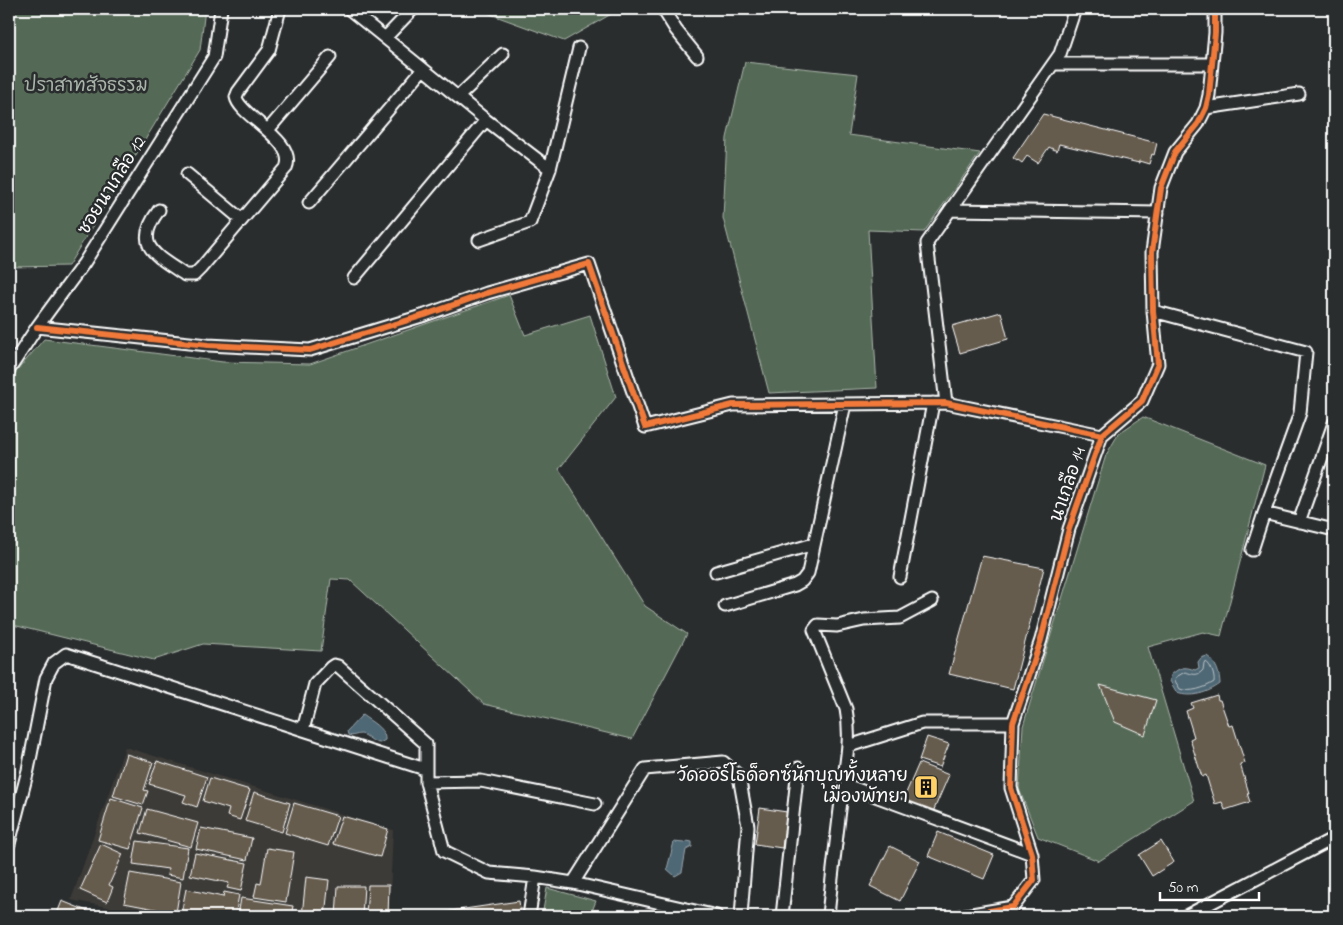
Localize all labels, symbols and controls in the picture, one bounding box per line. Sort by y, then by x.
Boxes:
park label: ปราสาทสัจธรรม [24,74,148,100]
street label: ซอยนาเกลือ 12 [71,131,154,240]
street label: นาเกลือ 14 [1043,443,1094,526]
place label: วัดออร์โธด็อกซ์นักบุญทั้งหลาย เมืองพัทยา [677,759,908,811]
building icon: วัดออร์โธด็อกซ์นักบุญทั้งหลาย เมืองพัทยา [913,774,939,800]
scale bar [1160,870,1259,902]
text: 50 m [1168,877,1199,899]

